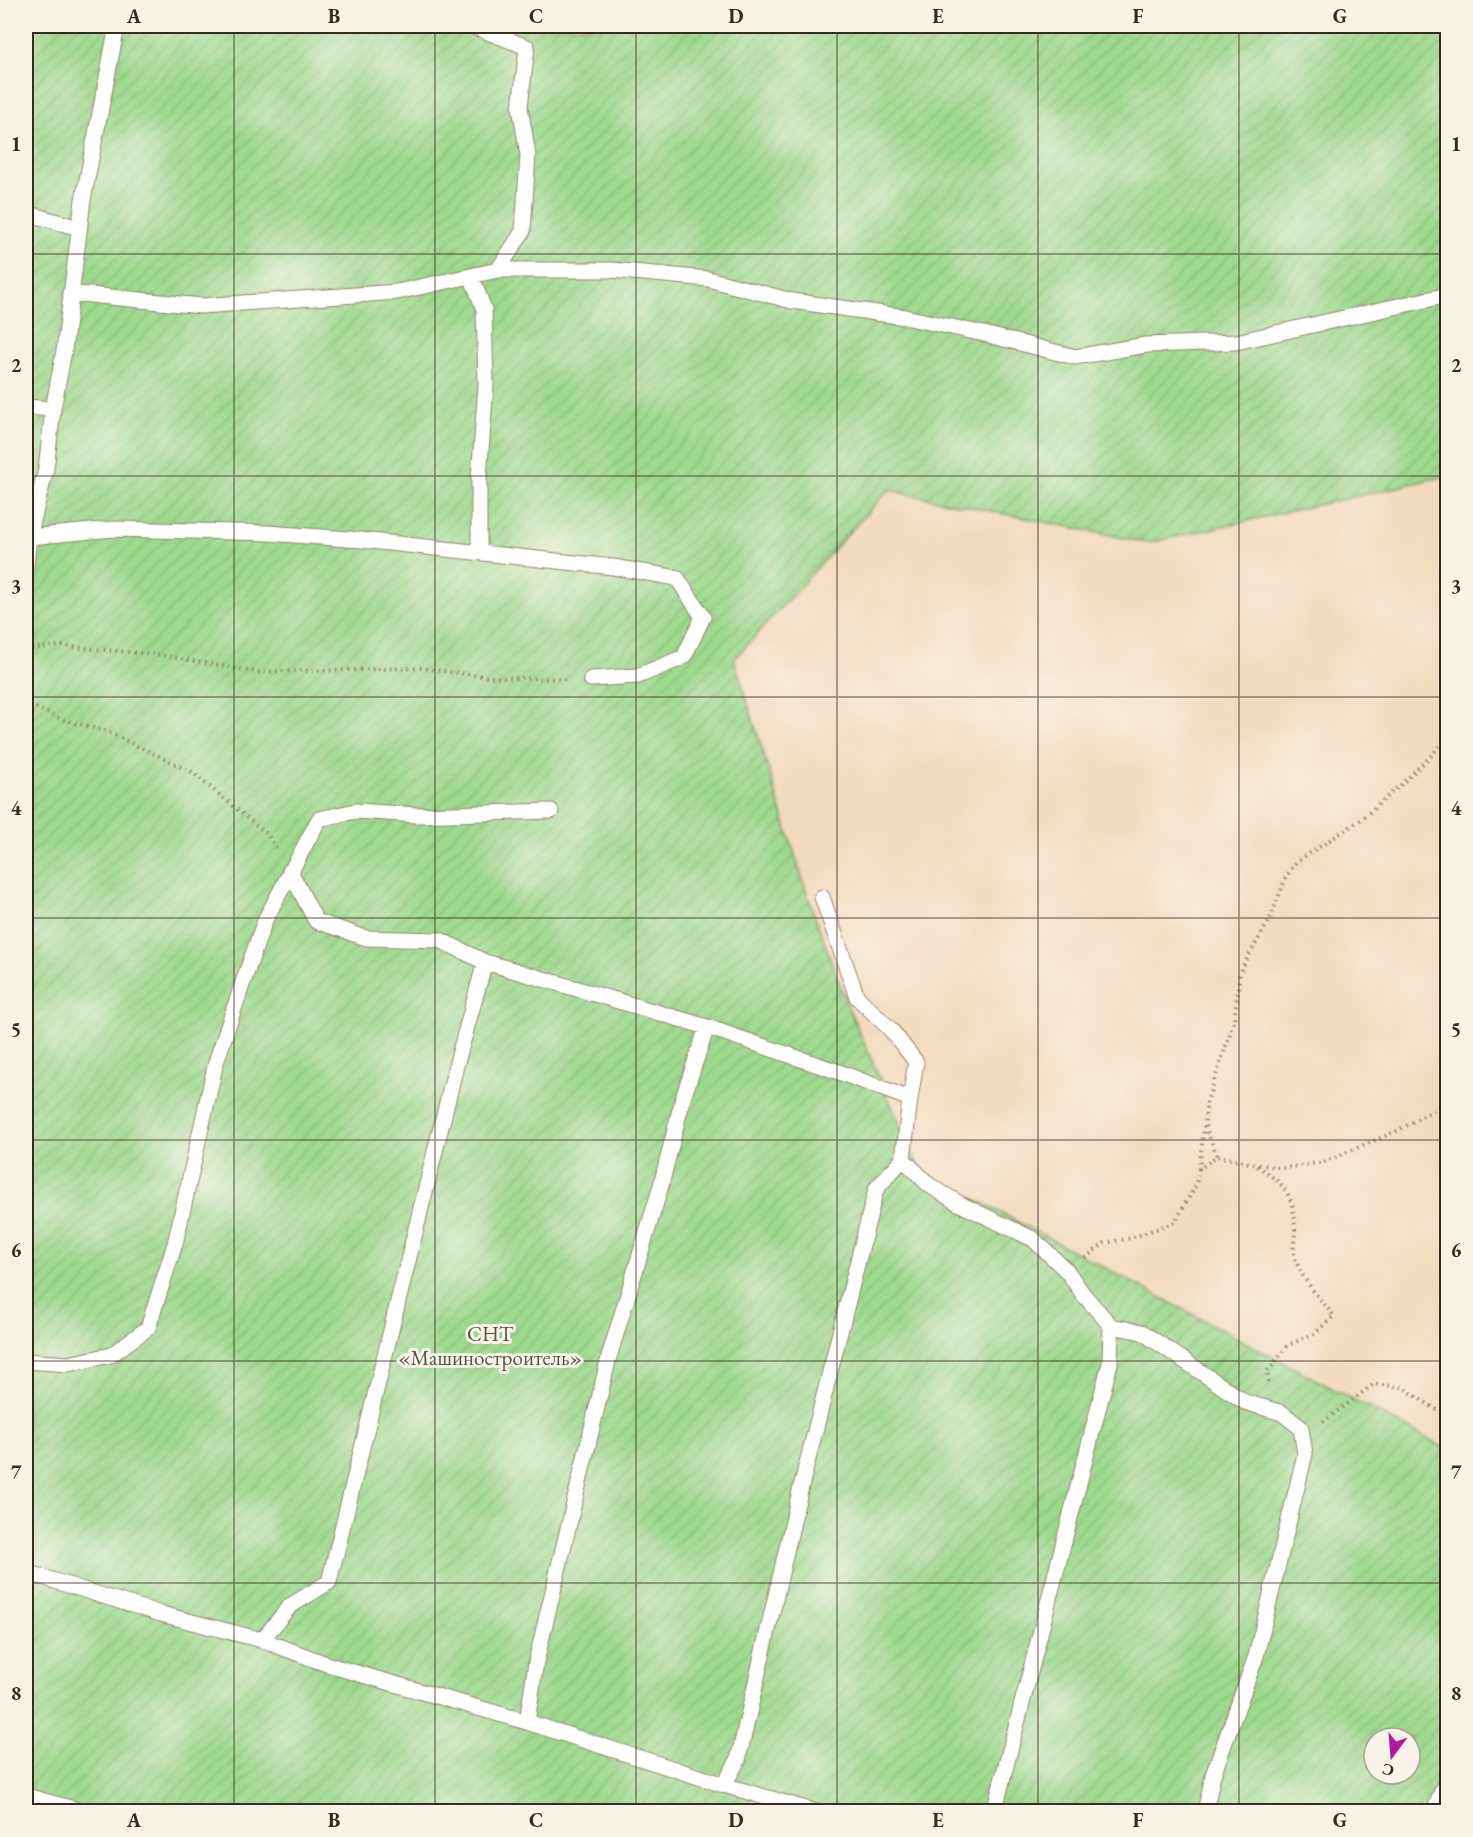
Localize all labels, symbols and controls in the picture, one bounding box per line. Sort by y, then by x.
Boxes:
text: A [126,3,142,29]
text: B [328,3,340,29]
text: C [529,3,543,29]
text: D [728,3,744,29]
text: E [932,3,944,29]
text: F [1133,3,1144,29]
text: G [1333,3,1347,29]
text: 1 [11,131,21,157]
text: 1 [1451,131,1461,157]
text: 2 [11,352,22,378]
text: 2 [1451,352,1462,378]
text: 3 [11,573,21,599]
text: 3 [1451,573,1461,599]
text: 4 [11,795,22,821]
text: 4 [1451,795,1462,821]
text: 5 [11,1016,21,1042]
text: 5 [1451,1016,1461,1042]
text: 6 [11,1237,22,1263]
text: 6 [1451,1237,1462,1263]
park label: СНТ «Машиностроитель» [398,1320,582,1371]
text: 7 [11,1459,22,1485]
text: 7 [1451,1459,1462,1485]
text: 8 [11,1680,21,1706]
text: 8 [1451,1680,1461,1706]
north arrow [1362,1726,1422,1786]
text: С [1380,1758,1396,1782]
text: A [126,1807,142,1833]
text: B [328,1807,340,1833]
text: C [529,1807,543,1833]
text: D [728,1807,744,1833]
text: E [932,1807,944,1833]
text: F [1133,1807,1144,1833]
text: G [1333,1807,1347,1833]

